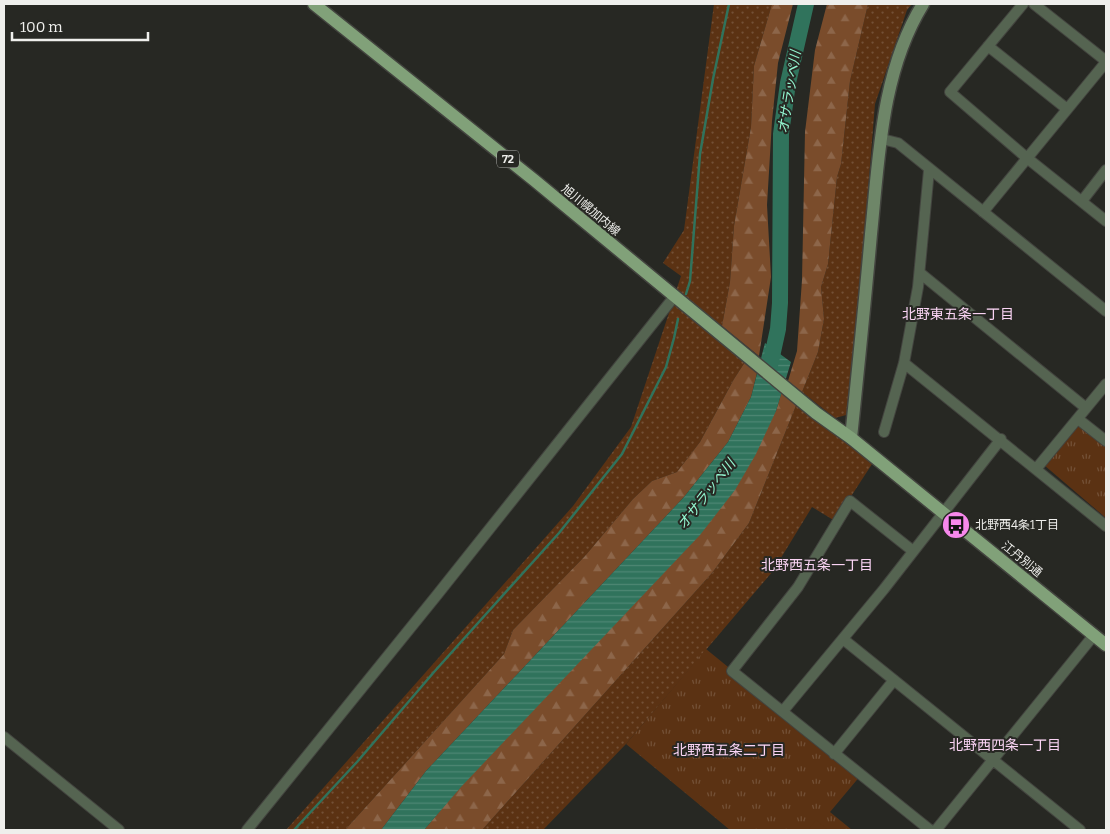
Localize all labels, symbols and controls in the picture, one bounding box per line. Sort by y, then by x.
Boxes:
scale bar [12,10,149,42]
text: 100 m [20,18,63,36]
water label: オサラッペ川 [775,47,805,135]
road number: 72 [497,150,519,168]
street label: 旭川幌加内線 [559,181,623,239]
district label: 北野東五条一丁目 [902,306,1014,323]
water label: オサラッペ川 [674,454,740,533]
bus stop icon: 北野西4条1丁目 [941,510,971,540]
place label: 北野西4条1丁目 [975,518,1059,532]
street label: 江丹別通 [999,538,1045,580]
district label: 北野西五条一丁目 [761,557,873,574]
district label: 北野西四条一丁目 [949,737,1061,754]
district label: 北野西五条二丁目 [673,742,785,759]

